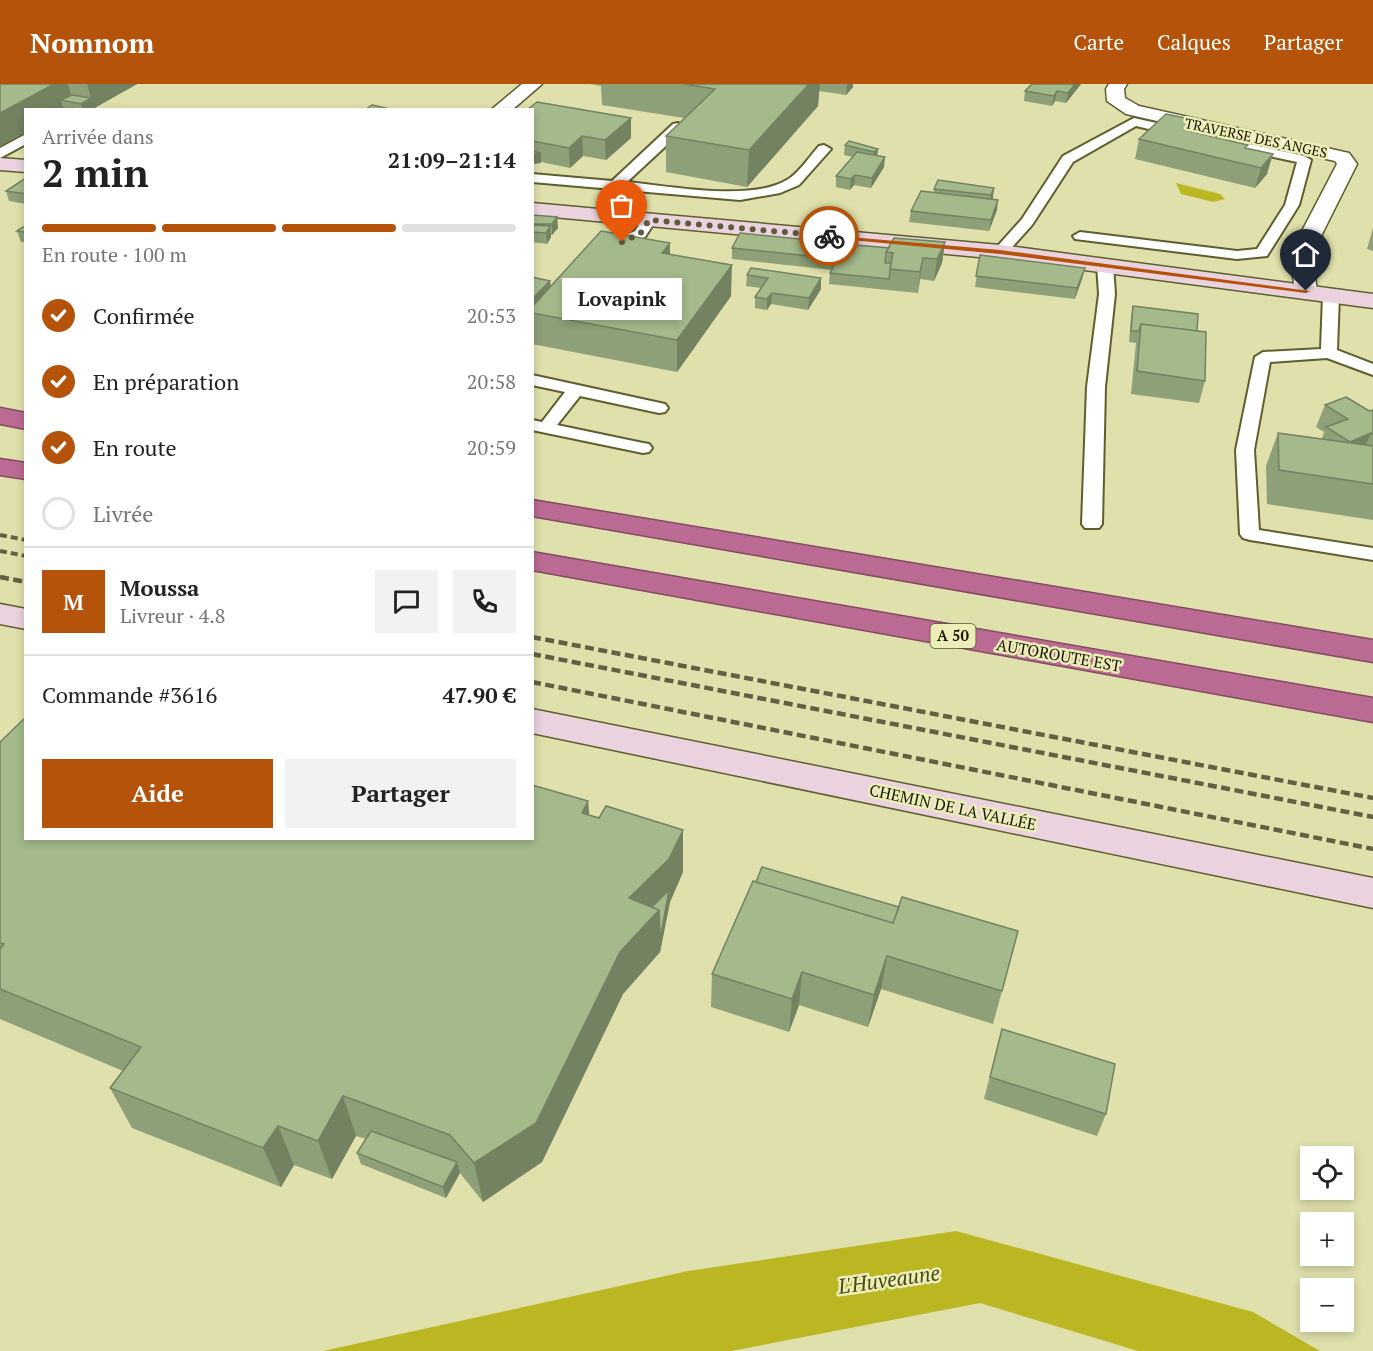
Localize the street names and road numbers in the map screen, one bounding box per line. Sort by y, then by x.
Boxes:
street label: TRAVERSE DES ANGES [1183,113,1329,162]
road number: A 50 [930,624,976,648]
street label: AUTOROUTE EST [995,633,1123,677]
street label: CHEMIN DE LA VALLÉE [867,779,1039,835]

